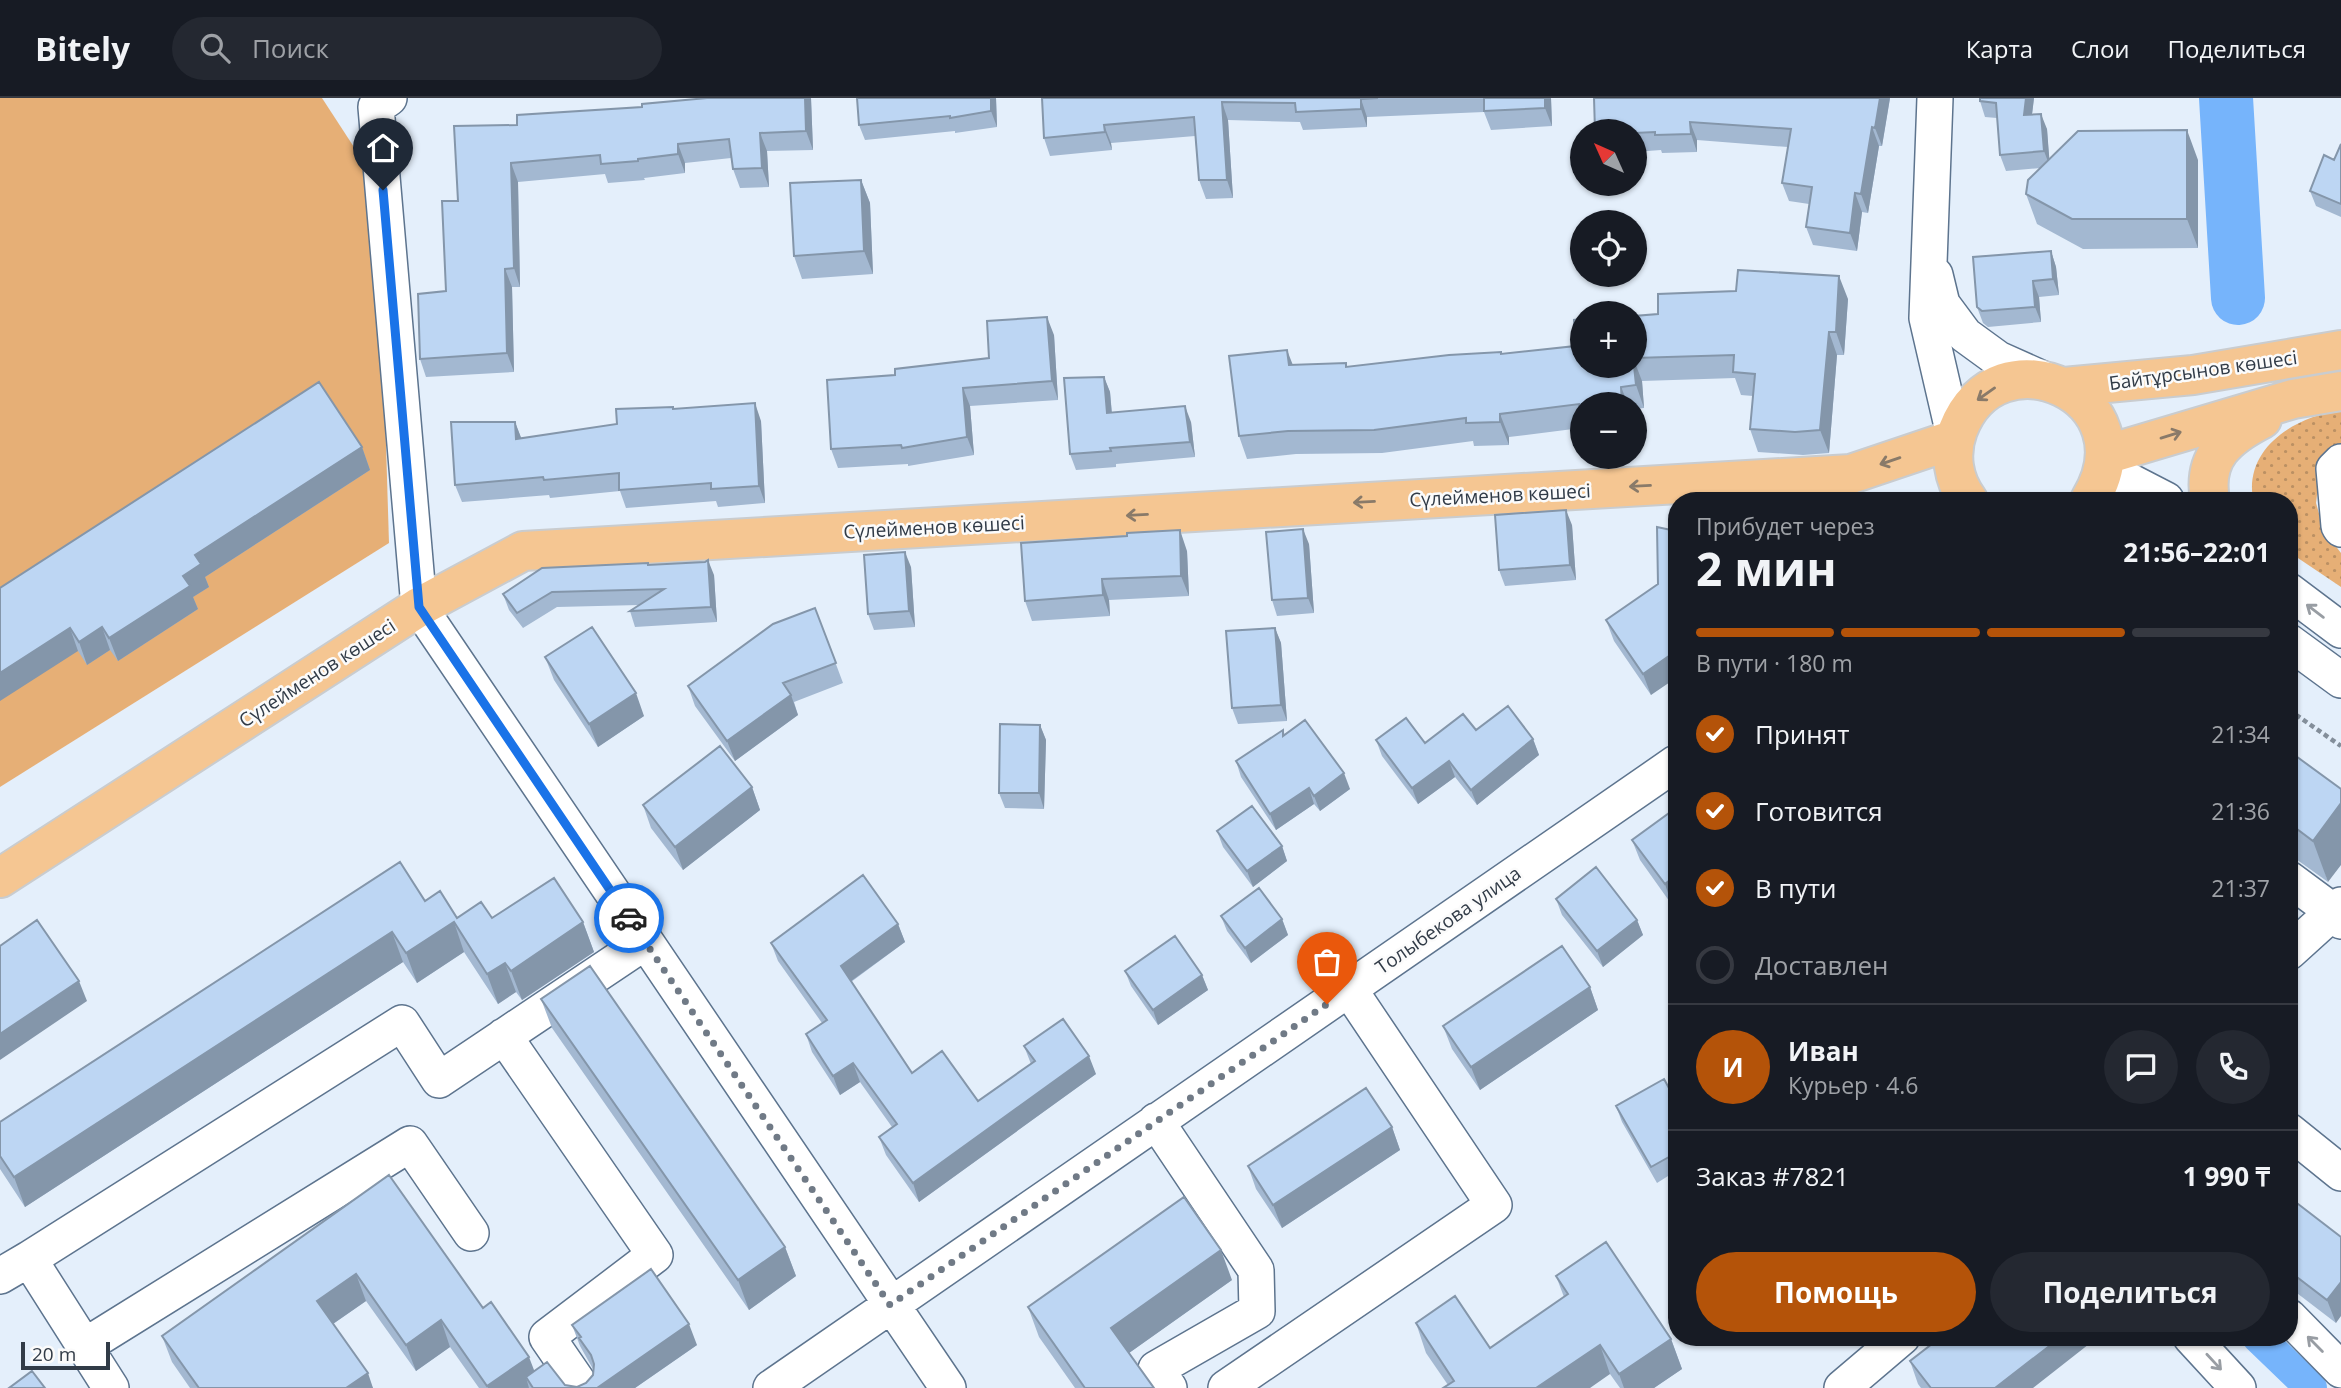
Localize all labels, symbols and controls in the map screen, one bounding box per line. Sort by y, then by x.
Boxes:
search box [172,17,662,80]
text: Bitely [35,26,130,71]
icon: search [196,29,234,67]
text: Поиск [252,30,329,66]
text: Карта [1966,32,2033,65]
text: Слои [2071,32,2130,65]
text: Поделиться [2168,32,2306,65]
pin [353,118,413,190]
north arrow [1570,119,1647,196]
map controls [1570,119,1647,469]
icon: home [364,129,402,167]
button: locate [1570,210,1647,287]
button: + [1570,301,1647,378]
street label: Байтұрсынов көшесі [2107,344,2299,396]
one-way arrow [1977,387,1996,401]
button: − [1570,392,1647,469]
one-way arrow [2160,428,2182,441]
one-way arrow [1879,455,1901,468]
street label: Сүлейменов көшесі [1409,477,1591,513]
one-way arrow [1629,480,1652,493]
one-way arrow [1353,496,1376,509]
street label: Сүлейменов көшесі [843,509,1025,545]
one-way arrow [1126,509,1149,522]
text: Прибудет через [1696,510,1875,542]
text: 21:56–22:01 [2123,534,2270,570]
text: 2 мин [1696,537,1837,599]
one-way arrow [2306,604,2325,618]
street label: Сүлейменов көшесі [234,613,400,733]
text: В пути · 180 m [1696,647,1853,679]
icon: check [1696,715,1734,753]
text: Принят [1755,716,1849,752]
text: 21:34 [2211,718,2270,750]
icon: check [1696,792,1734,830]
text: Готовится [1755,793,1883,829]
text: 21:36 [2211,795,2270,827]
street label: Толыбекова улица [1370,860,1526,980]
icon: check [1696,869,1734,907]
text: В пути [1755,870,1836,906]
text: 21:37 [2211,872,2270,904]
courier [594,883,664,953]
icon: car [610,899,648,937]
pin [1297,932,1357,1004]
icon: bag [1308,943,1346,981]
text: Доставлен [1755,947,1888,983]
button: chat [2104,1030,2178,1104]
button: phone [2196,1030,2270,1104]
text: Иван [1788,1033,1859,1069]
text: И [1722,1049,1744,1085]
text: Курьер · 4.6 [1788,1069,1919,1101]
text: Заказ #7821 [1696,1158,1849,1194]
text: 1 990 ₸ [2183,1158,2270,1194]
button: Помощь [1696,1252,1976,1332]
button: Поделиться [1990,1252,2270,1332]
one-way arrow [2307,1335,2324,1352]
scale bar [21,1339,110,1371]
text: 20 m [32,1341,76,1367]
one-way arrow [2206,1353,2222,1371]

